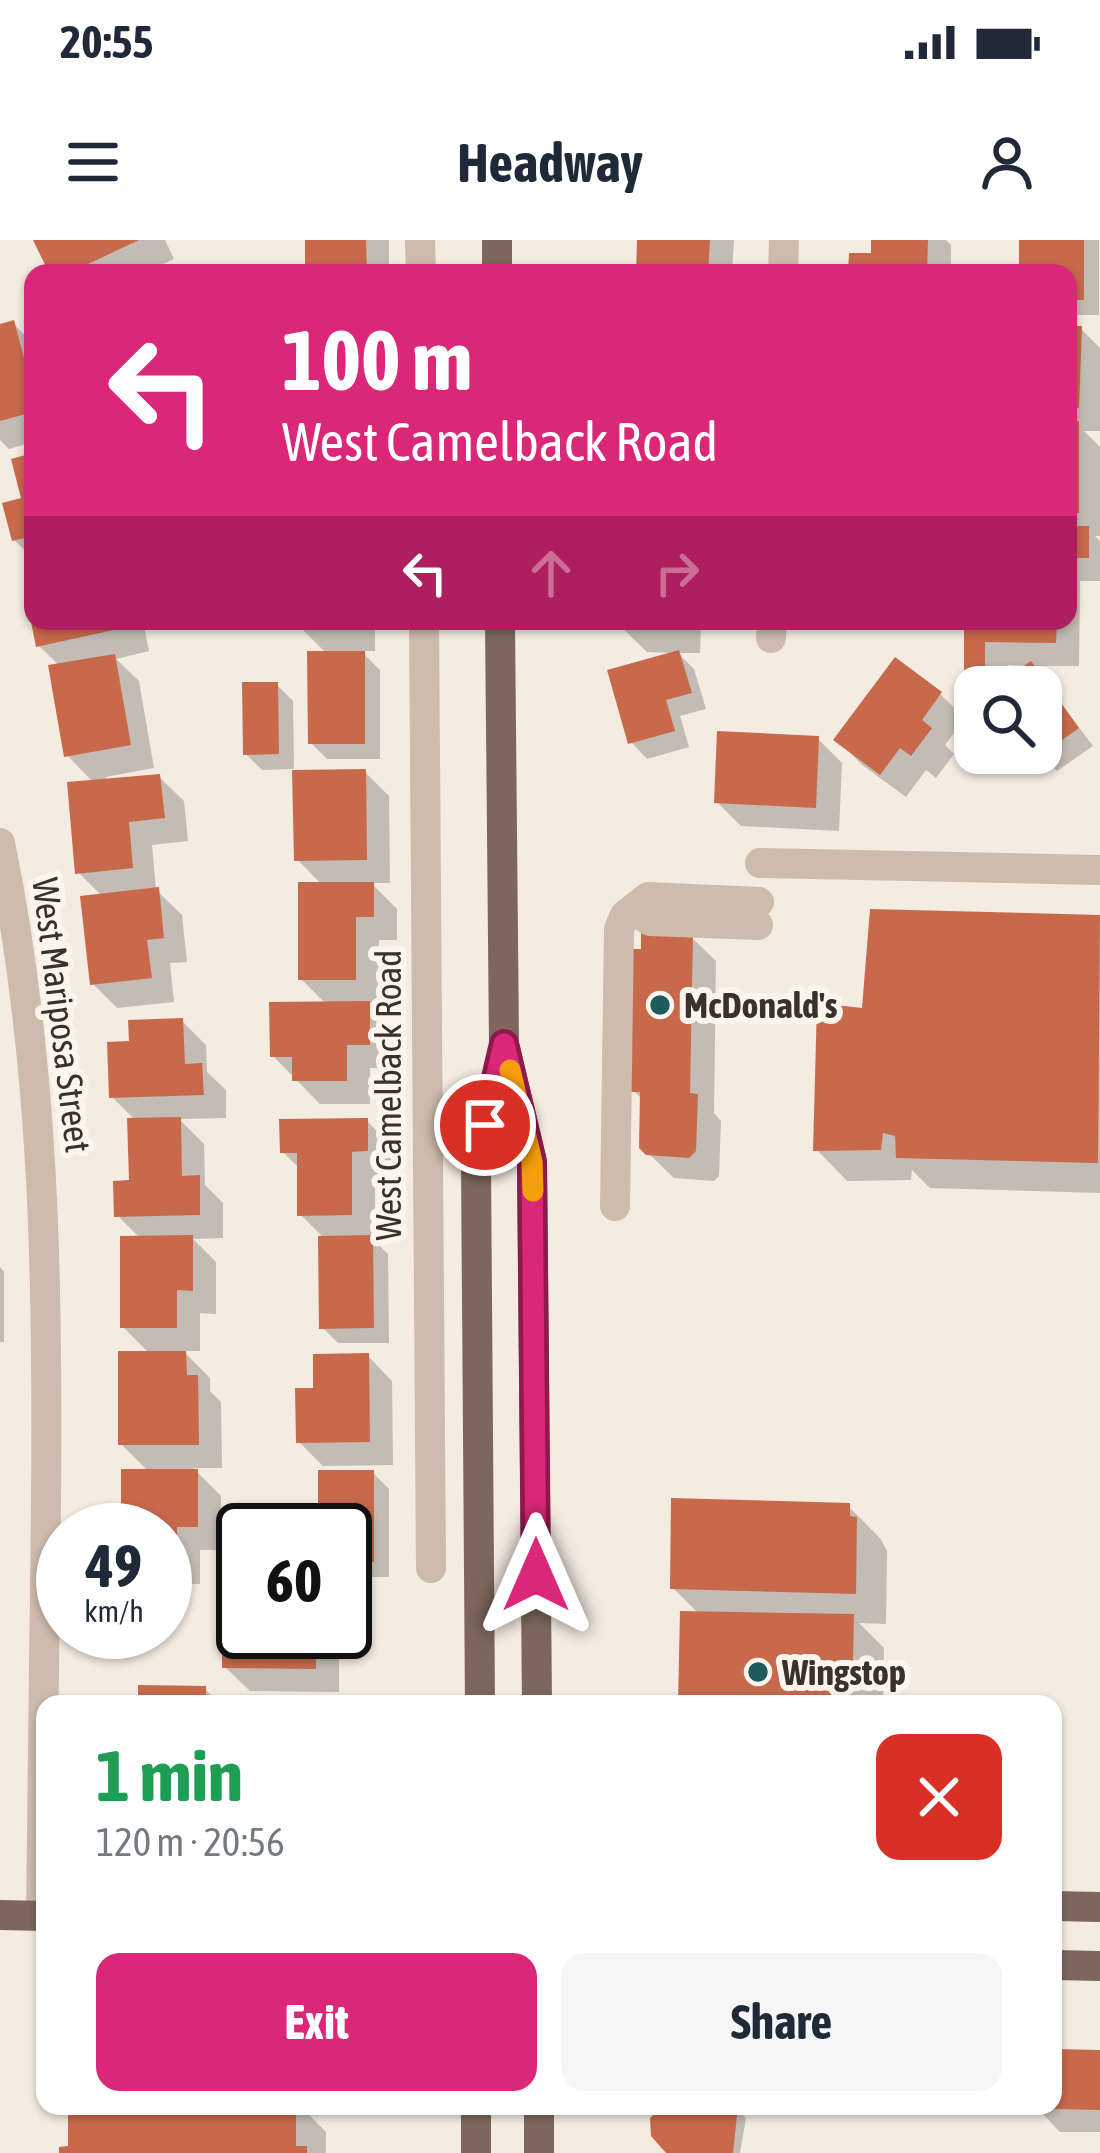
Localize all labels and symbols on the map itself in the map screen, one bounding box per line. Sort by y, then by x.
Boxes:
street label: West Mariposa Street [24,875,100,1155]
street label: West Camelback Road [367,950,409,1240]
place label: McDonald's [684,984,838,1026]
marker: McDonald's [647,992,673,1018]
pin [434,1074,536,1176]
speed limit sign: 60 [216,1503,372,1659]
position arrow [473,1512,599,1638]
place label: Wingstop [781,1651,906,1693]
marker: Wingstop [745,1659,771,1685]

